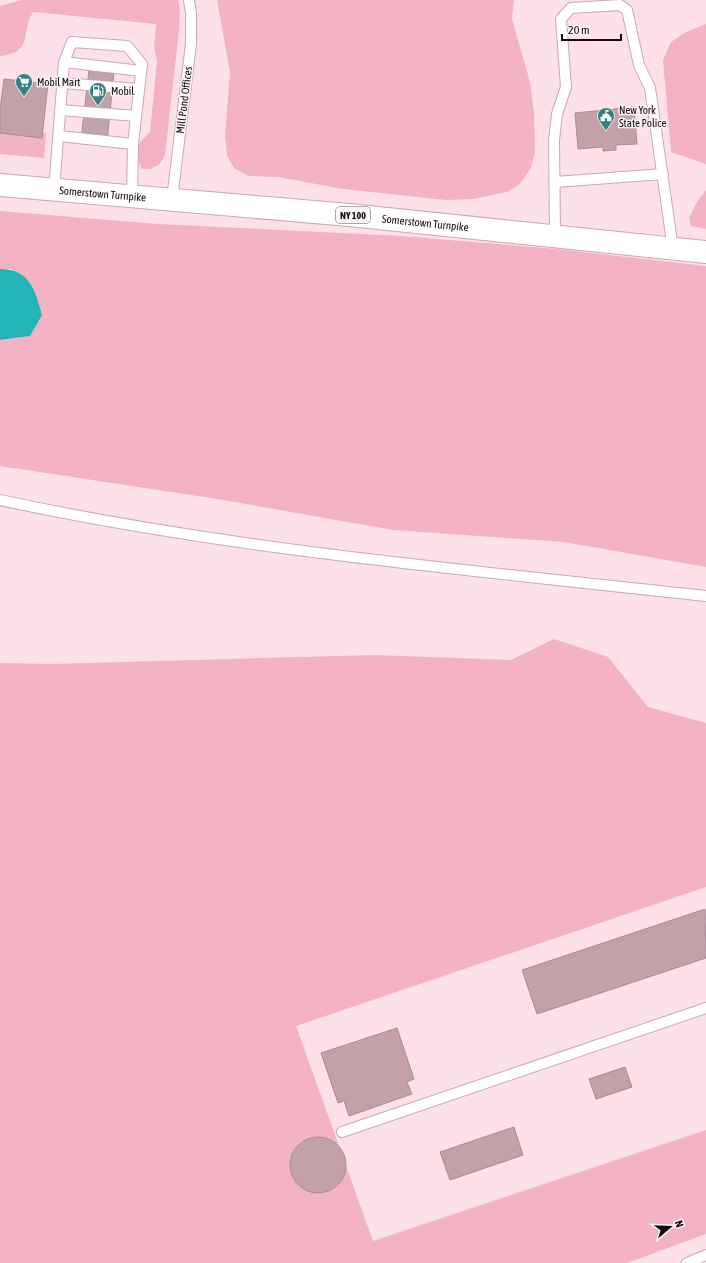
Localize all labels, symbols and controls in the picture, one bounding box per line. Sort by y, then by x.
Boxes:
scale bar [562,16,621,42]
text: 20 m [568,23,590,37]
street label: Mill Pond Offices [174,66,194,134]
supermarket icon: Mobil Mart [14,72,34,97]
place label: Mobil Mart [37,76,81,88]
fuel station icon: Mobil [88,81,108,106]
place label: Mobil [111,85,134,97]
place label: New York State Police [619,104,666,129]
public building icon: New York State Police [596,106,616,131]
street label: Somerstown Turnpike [59,184,146,204]
road number: NY 100 [336,207,370,223]
street label: Somerstown Turnpike [381,212,469,233]
north arrow [650,1207,690,1247]
text: N [673,1219,686,1229]

